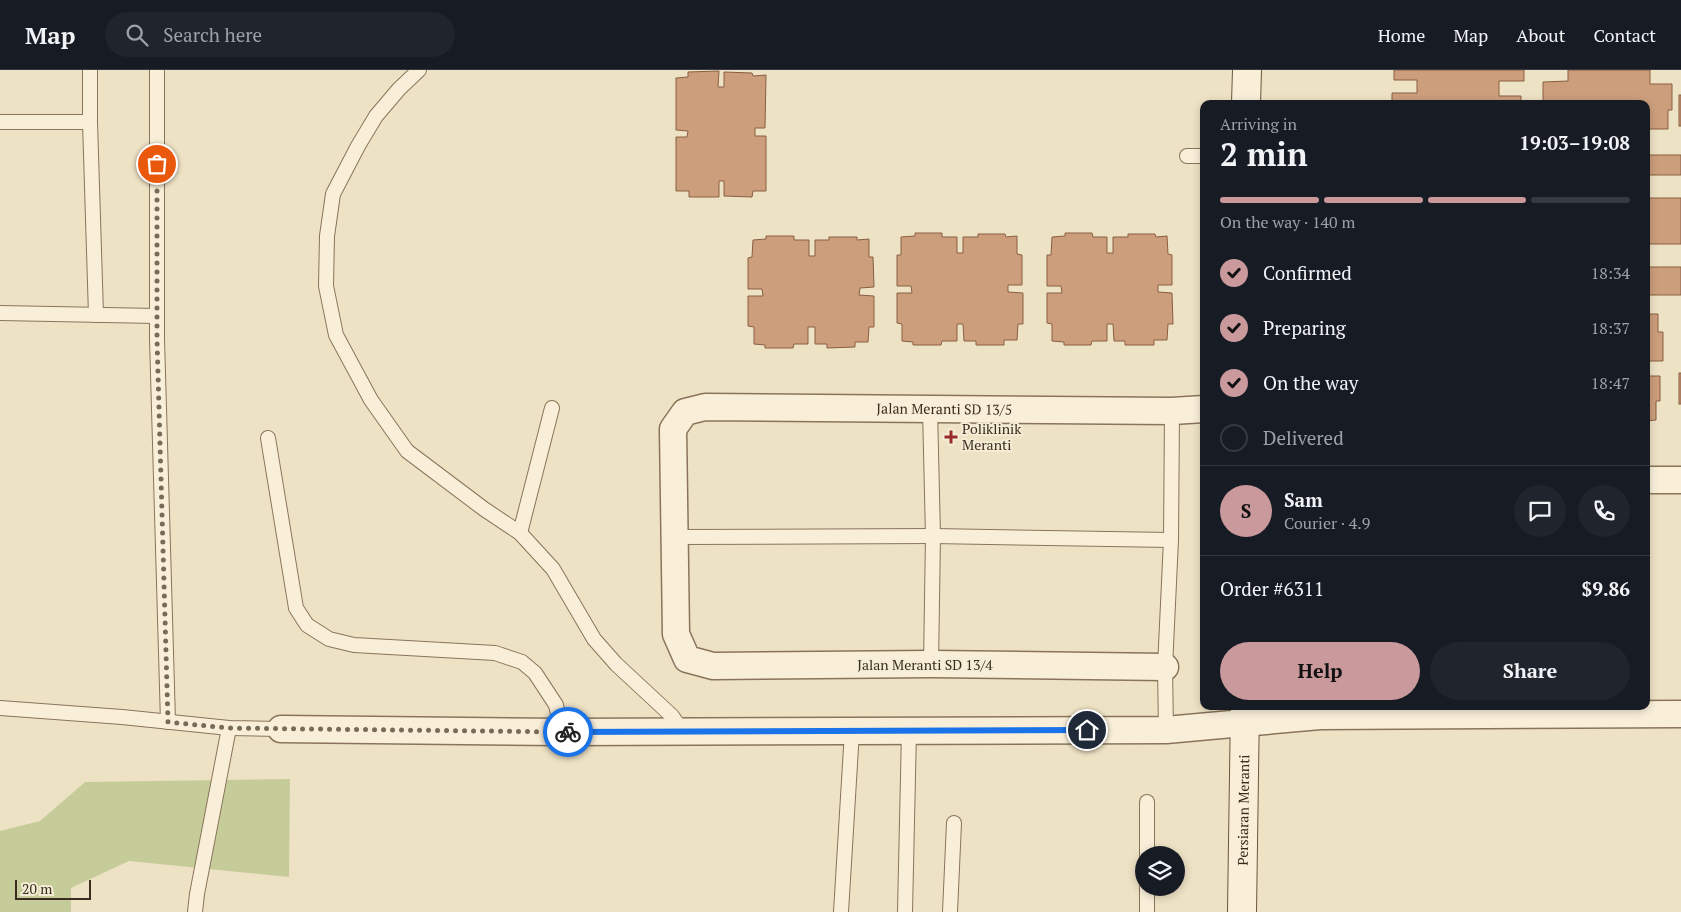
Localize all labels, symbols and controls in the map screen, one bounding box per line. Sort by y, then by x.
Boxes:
search box [105,12,455,57]
text: Map [25,19,75,51]
icon: search [123,21,151,49]
text: Search here [163,22,262,47]
text: Home [1378,23,1425,47]
text: Map [1453,23,1488,47]
text: About [1516,23,1565,47]
text: Contact [1593,23,1656,47]
text: Arriving in [1220,113,1297,135]
text: 19:03–19:08 [1519,130,1630,155]
text: 2 min [1220,133,1308,175]
pin [136,143,178,185]
icon: bag [143,150,171,178]
text: On the way · 140 m [1220,211,1355,233]
icon: check [1220,259,1248,287]
text: Confirmed [1263,260,1352,285]
text: 18:34 [1591,262,1630,284]
icon: check [1220,314,1248,342]
text: Preparing [1263,315,1346,340]
text: 18:37 [1591,317,1630,339]
icon: check [1220,369,1248,397]
text: On the way [1263,370,1358,395]
text: 18:47 [1591,372,1630,394]
street label: Jalan Meranti SD 13/5 [876,398,1012,419]
place label: Poliklinik Meranti [962,419,1022,454]
text: Delivered [1263,425,1344,450]
marker: Poliklinik Meranti [944,430,958,444]
button: chat [1514,485,1566,537]
button: phone [1578,485,1630,537]
text: Sam [1284,487,1323,512]
text: S [1241,498,1251,523]
text: Courier · 4.9 [1284,512,1370,534]
text: Order #6311 [1220,576,1324,601]
text: $9.86 [1581,576,1630,601]
button: Help [1220,642,1420,700]
button: Share [1430,642,1630,700]
street label: Jalan Meranti SD 13/4 [857,655,993,674]
courier [543,707,593,757]
pin [1066,709,1108,751]
icon: home [1073,716,1101,744]
icon: bike [554,718,582,746]
street label: Persiaran Meranti [1233,754,1253,866]
map controls [1135,846,1185,896]
button: layers [1135,846,1185,896]
scale bar [15,877,91,900]
text: 20 m [22,879,52,898]

